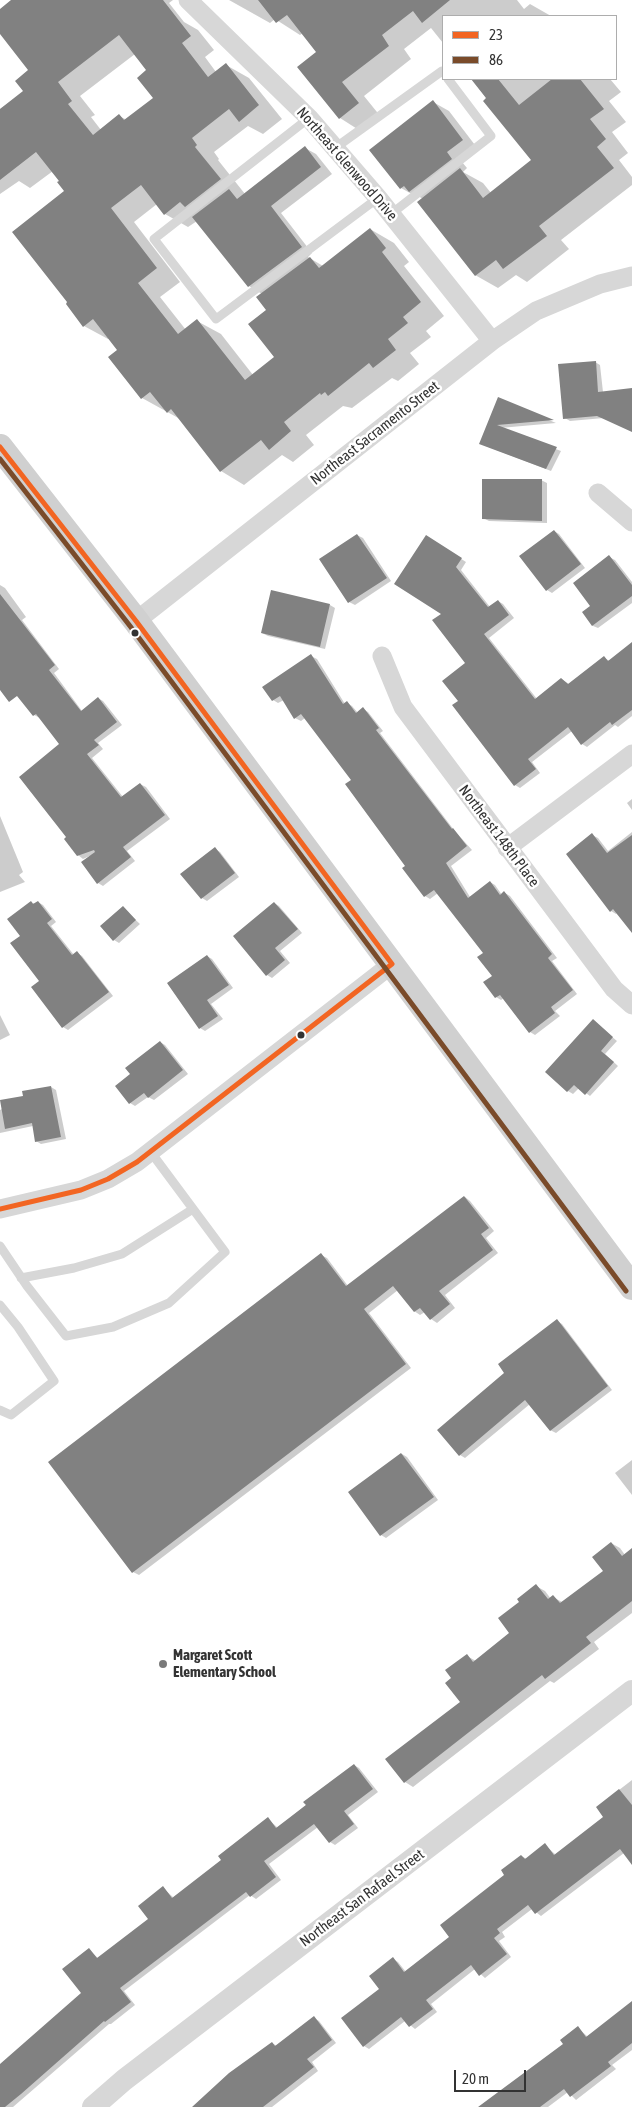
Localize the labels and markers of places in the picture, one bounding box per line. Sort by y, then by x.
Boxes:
unlabelled marker [130,628,140,638]
unlabelled marker [296,1030,306,1040]
place label: Margaret Scott Elementary School [173,1646,276,1681]
marker: Margaret Scott Elementary School [157,1658,169,1670]

